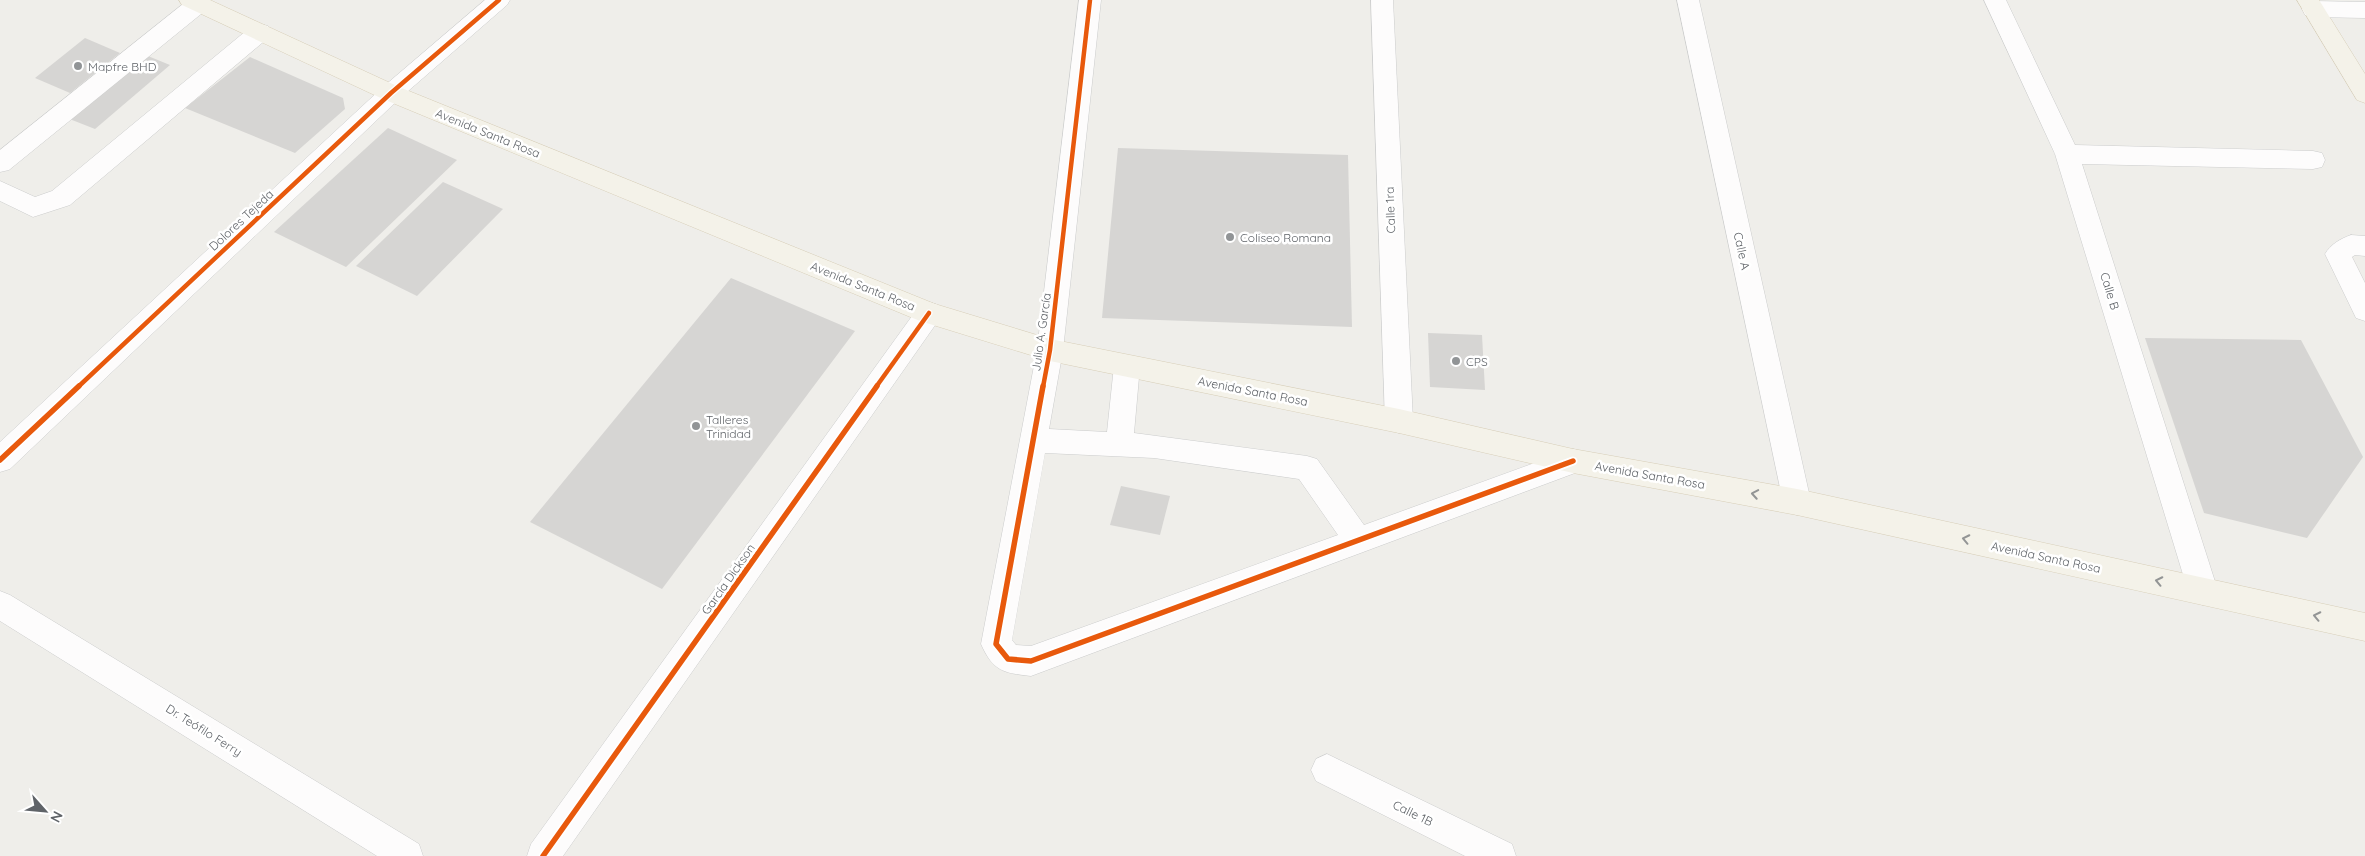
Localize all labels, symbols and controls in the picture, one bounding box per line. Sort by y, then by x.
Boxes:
place label: Mapfre BHD [88,59,157,74]
marker: Mapfre BHD [72,60,84,72]
street label: Avenida Santa Rosa [433,105,543,161]
street label: Dolores Tejeda [206,186,276,254]
street label: Calle 1ra [1382,186,1398,234]
place label: Coliseo Romana [1240,230,1331,245]
marker: Coliseo Romana [1224,231,1236,243]
street label: Calle A [1731,231,1753,272]
street label: Avenida Santa Rosa [808,258,918,314]
street label: Calle B [2097,270,2123,312]
street label: Julio A. García [1028,292,1054,372]
place label: CPS [1466,354,1488,369]
marker: CPS [1450,355,1462,367]
street label: Avenida Santa Rosa [1197,373,1309,409]
place label: Talleres Trinidad [706,412,751,441]
marker: Talleres Trinidad [690,420,702,432]
street label: Avenida Santa Rosa [1594,458,1706,492]
one-way arrow [1751,490,1760,500]
one-way arrow [1961,534,1970,545]
street label: Avenida Santa Rosa [1990,538,2102,576]
street label: García Dickson [698,541,758,617]
one-way arrow [2154,577,2163,587]
one-way arrow [2313,611,2322,622]
street label: Dr. Teófilo Ferry [163,701,245,759]
north arrow [20,786,70,836]
street label: Calle 1B [1390,797,1436,829]
text: N [46,808,67,826]

